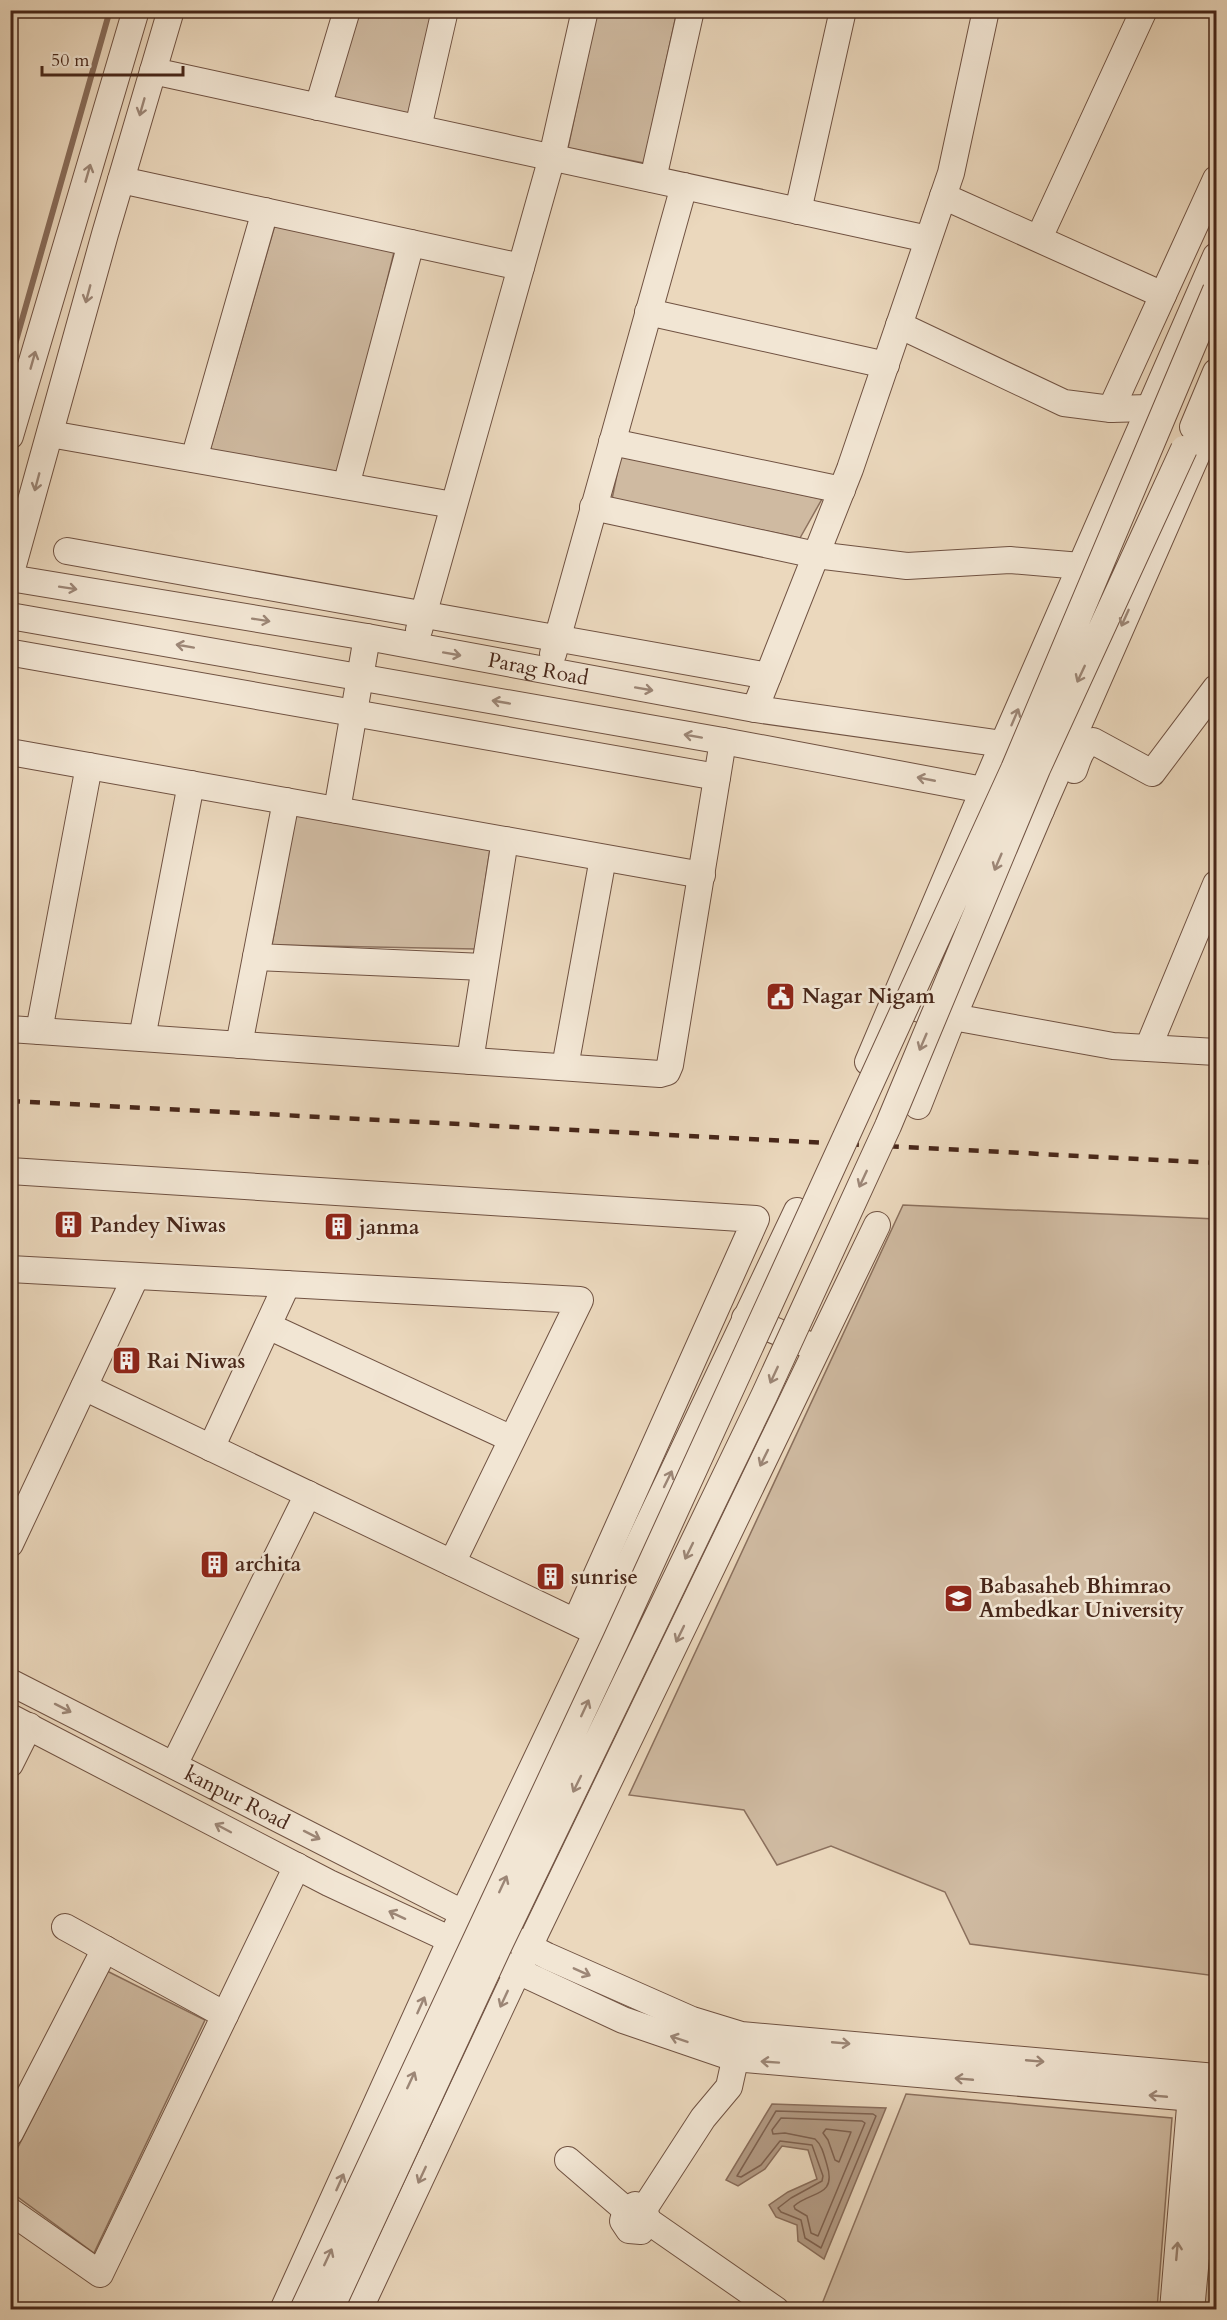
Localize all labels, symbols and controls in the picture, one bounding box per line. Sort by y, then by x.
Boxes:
scale bar [42,39,183,77]
text: 50 m [51,48,90,73]
one-way arrow [136,97,147,116]
one-way arrow [83,164,94,183]
one-way arrow [82,284,94,303]
one-way arrow [28,351,39,370]
one-way arrow [30,472,42,491]
one-way arrow [58,583,78,594]
one-way arrow [1119,609,1131,627]
one-way arrow [250,614,270,625]
one-way arrow [175,640,195,651]
street label: Parag Road [486,645,591,692]
one-way arrow [442,649,462,660]
one-way arrow [1074,664,1086,682]
one-way arrow [634,684,654,695]
one-way arrow [491,696,511,707]
one-way arrow [1010,708,1021,727]
one-way arrow [684,730,703,741]
one-way arrow [917,773,936,784]
one-way arrow [992,853,1003,871]
public building icon: Nagar Nigam [765,980,797,1012]
place label: Nagar Nigam [802,982,936,1011]
one-way arrow [917,1032,928,1050]
one-way arrow [857,1169,869,1187]
building icon: Pandey Niwas [53,1209,85,1241]
place label: Pandey Niwas [90,1211,226,1240]
building icon: janma [322,1211,354,1243]
place label: janma [356,1213,420,1242]
building icon: Rai Niwas [110,1345,142,1377]
place label: Rai Niwas [147,1347,245,1376]
one-way arrow [767,1366,779,1384]
one-way arrow [758,1449,770,1467]
one-way arrow [662,1471,674,1489]
one-way arrow [683,1542,695,1560]
building icon: archita [198,1548,230,1580]
place label: archita [235,1550,302,1579]
building icon: sunrise [534,1561,566,1593]
place label: sunrise [571,1563,638,1592]
place label: Babasaheb Bhimrao Ambedkar University [979,1572,1184,1625]
school or university icon: Babasaheb Bhimrao Ambedkar University [942,1582,974,1614]
one-way arrow [673,1624,685,1642]
one-way arrow [580,1699,591,1717]
one-way arrow [53,1703,71,1715]
street label: kanpur Road [180,1759,295,1837]
one-way arrow [571,1774,583,1792]
one-way arrow [215,1822,232,1834]
one-way arrow [302,1829,320,1841]
one-way arrow [497,1876,509,1894]
one-way arrow [389,1908,407,1920]
one-way arrow [573,1967,591,1978]
one-way arrow [498,1989,510,2007]
one-way arrow [416,1996,427,2014]
one-way arrow [670,2033,689,2044]
one-way arrow [831,2038,851,2049]
one-way arrow [760,2056,780,2067]
one-way arrow [1025,2056,1045,2067]
one-way arrow [406,2072,418,2090]
one-way arrow [955,2073,974,2084]
one-way arrow [1149,2090,1169,2101]
one-way arrow [415,2166,427,2184]
one-way arrow [335,2174,347,2192]
one-way arrow [1172,2242,1183,2262]
one-way arrow [323,2248,335,2266]

